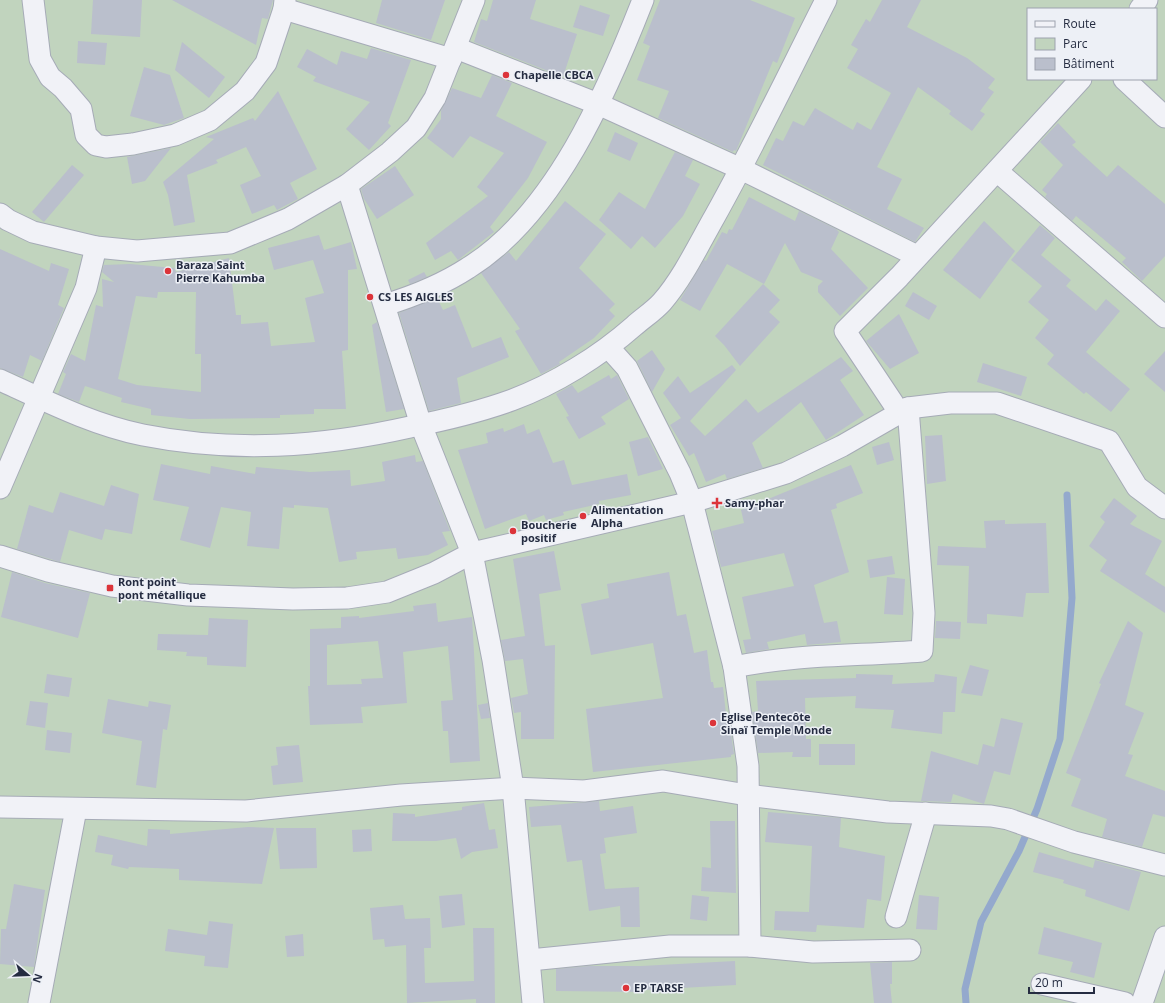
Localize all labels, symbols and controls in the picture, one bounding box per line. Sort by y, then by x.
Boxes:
legend [1027,8,1157,80]
text: Route [1063,15,1096,32]
text: Parc [1063,35,1088,52]
text: Bâtiment [1063,55,1114,72]
place label: Chapelle CBCA [514,67,594,82]
marker: Chapelle CBCA [501,70,511,80]
place label: Baraza Saint Pierre Kahumba [176,257,265,285]
marker: Baraza Saint Pierre Kahumba [163,266,173,276]
place label: CS LES AIGLES [378,289,453,304]
marker: CS LES AIGLES [365,292,375,302]
place label: Samy-phar [725,495,784,510]
marker: Samy-phar [712,498,722,508]
place label: Alimentation Alpha [591,502,663,530]
marker: Alimentation Alpha [578,511,588,521]
place label: Boucherie positif [521,517,577,545]
marker: Boucherie positif [508,526,518,536]
place label: Ront point pont métallique [118,574,207,602]
marker: Ront point pont métallique [105,583,115,593]
place label: Eglise Pentecôte Sinaï Temple Monde [721,709,832,737]
marker: Eglise Pentecôte Sinaï Temple Monde [708,718,718,728]
north arrow [8,955,48,995]
scale bar [1029,969,1094,995]
text: N [29,972,46,985]
text: 20 m [1035,974,1063,991]
place label: EP TARSE [634,980,683,995]
marker: EP TARSE [621,983,631,993]

